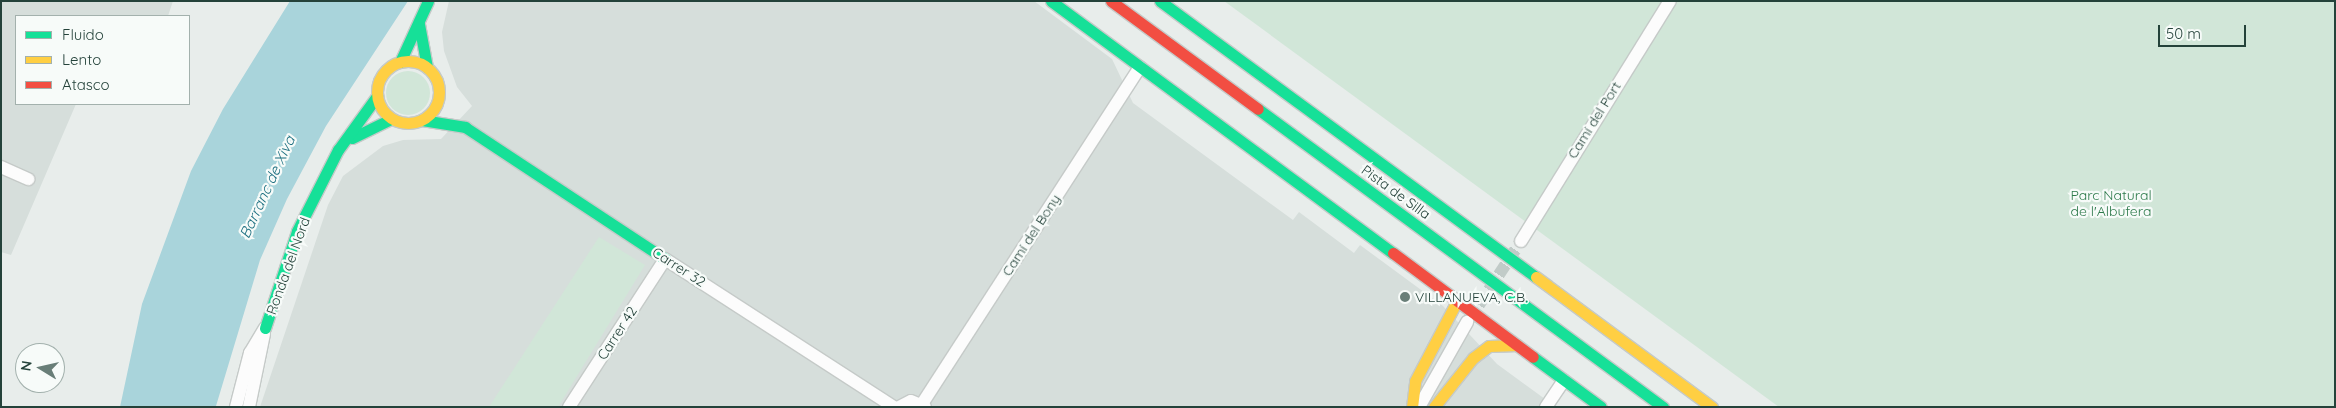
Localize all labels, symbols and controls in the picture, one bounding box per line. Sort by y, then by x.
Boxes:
legend [15,15,190,105]
scale bar [2161,15,2248,47]
text: 50 m [2166,24,2201,43]
text: Fluido [62,25,104,44]
text: Lento [62,50,101,69]
text: Atasco [62,75,110,94]
street label: Camí del Port [1564,78,1624,162]
water label: Barranc de Xiva [235,133,299,241]
street label: Pista de Silla [1358,161,1434,223]
park label: Parc Natural de l'Albufera [2070,187,2152,220]
street label: Camí del Bony [998,191,1064,279]
street label: Ronda del Nord [263,215,313,317]
street label: Carrer 32 [649,244,709,290]
place label: VILLANUEVA, C.B. [1415,289,1528,305]
marker: VILLANUEVA, C.B. [1399,291,1411,303]
street label: Carrer 42 [594,303,640,363]
north arrow [15,343,65,393]
text: N [16,359,36,372]

